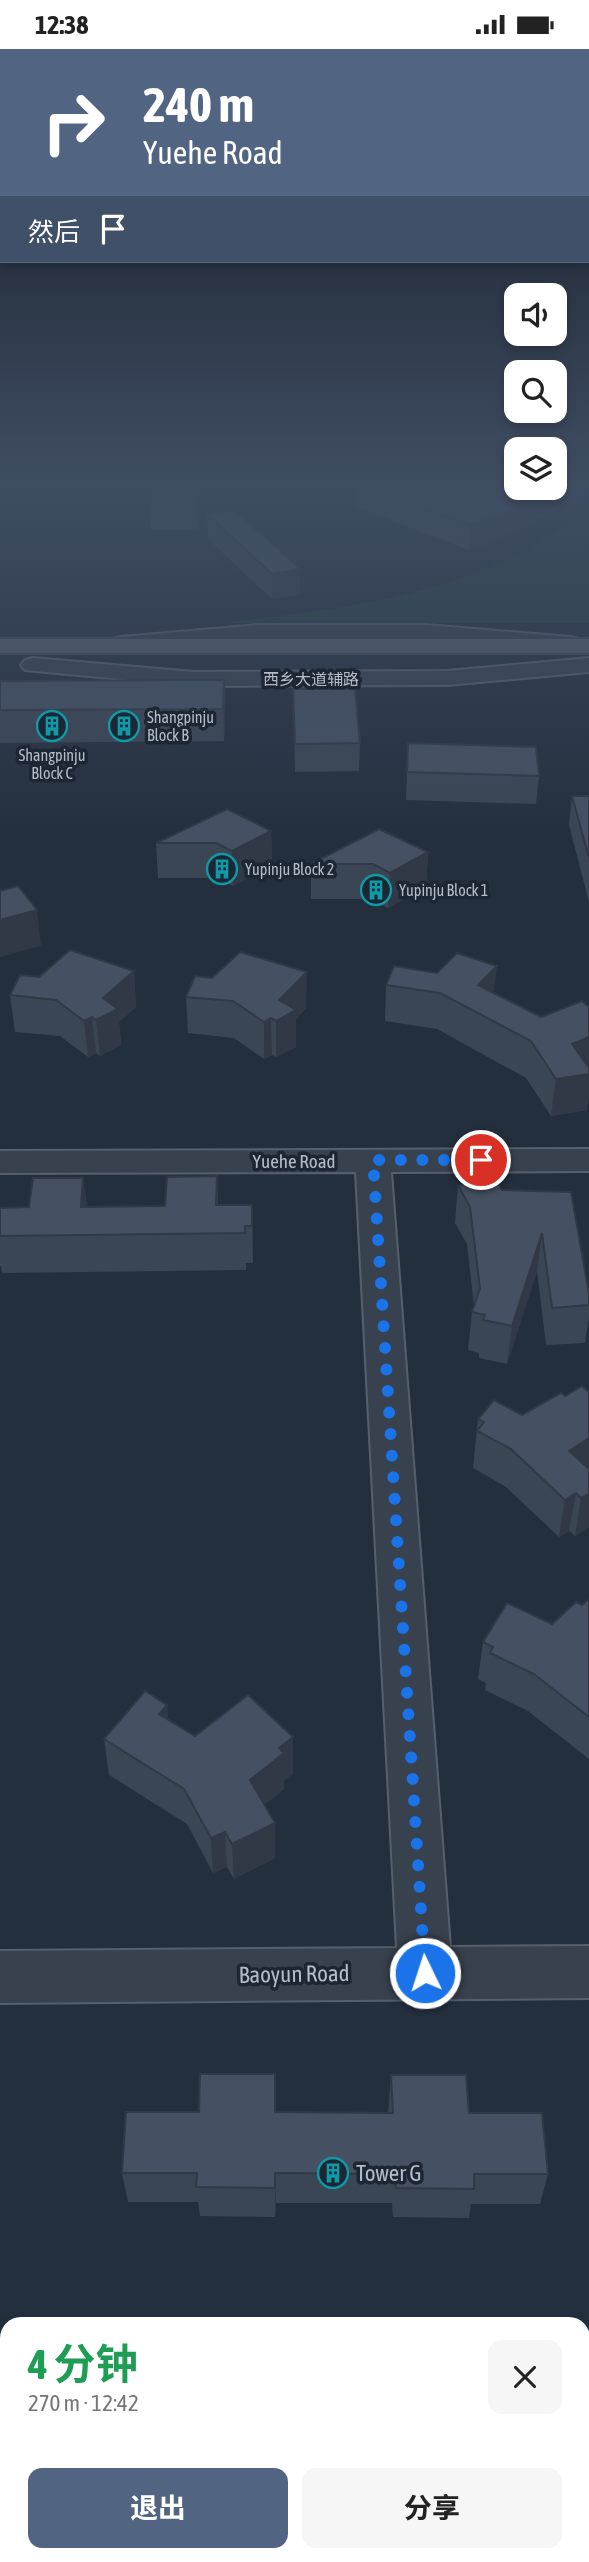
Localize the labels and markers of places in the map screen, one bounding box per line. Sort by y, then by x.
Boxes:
place label: Shangpinju Block B [147,708,214,744]
building icon: Shangpinju Block C [35,709,69,743]
building icon: Shangpinju Block B [107,709,141,743]
place label: Shangpinju Block C [19,746,86,782]
building icon: Yupinju Block 2 [205,852,239,886]
place label: Yupinju Block 2 [245,860,334,879]
building icon: Yupinju Block 1 [359,873,393,907]
place label: Yupinju Block 1 [399,881,488,900]
pin [451,1130,511,1190]
building icon: Tower G [316,2156,350,2190]
place label: Tower G [356,2160,421,2186]

